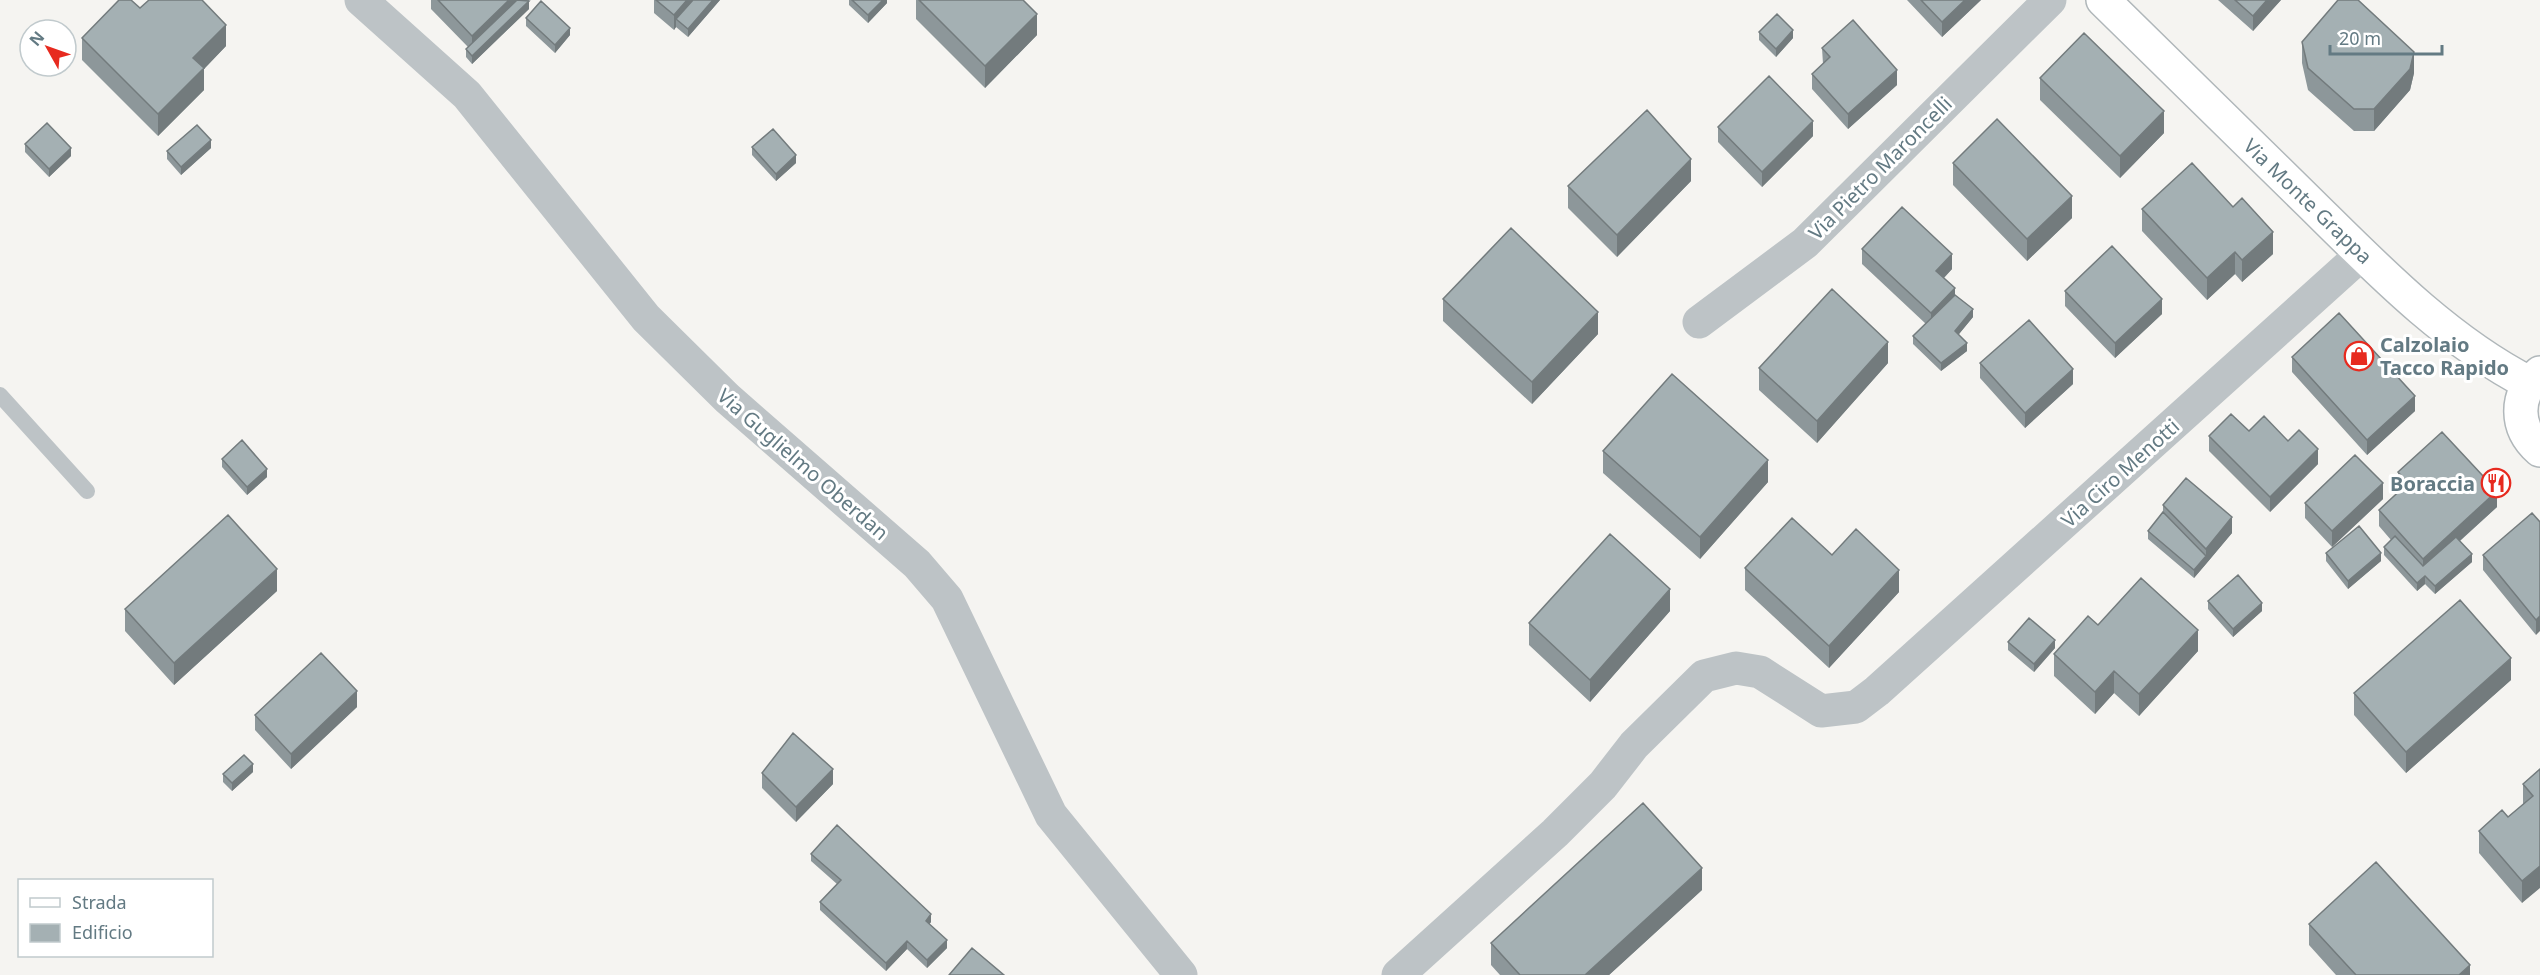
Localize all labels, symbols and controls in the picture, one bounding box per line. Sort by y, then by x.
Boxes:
north arrow [18,18,78,78]
scale bar [2330,18,2442,56]
text: N [24,26,49,50]
text: 20 m [2339,26,2381,50]
street label: Via Pietro Maroncelli [1802,90,1958,246]
street label: Via Monte Grappa [2238,132,2378,270]
place label: Calzolaio Tacco Rapido [2380,331,2509,381]
shop icon: Calzolaio Tacco Rapido [2343,340,2375,372]
street label: Via Guglielmo Oberdan [712,382,894,546]
street label: Via Ciro Menotti [2055,413,2185,533]
restaurant icon: Boraccia [2480,467,2512,499]
place label: Boraccia [2390,470,2475,497]
legend [18,879,213,957]
text: Strada [72,890,127,914]
text: Edificio [72,920,133,944]

